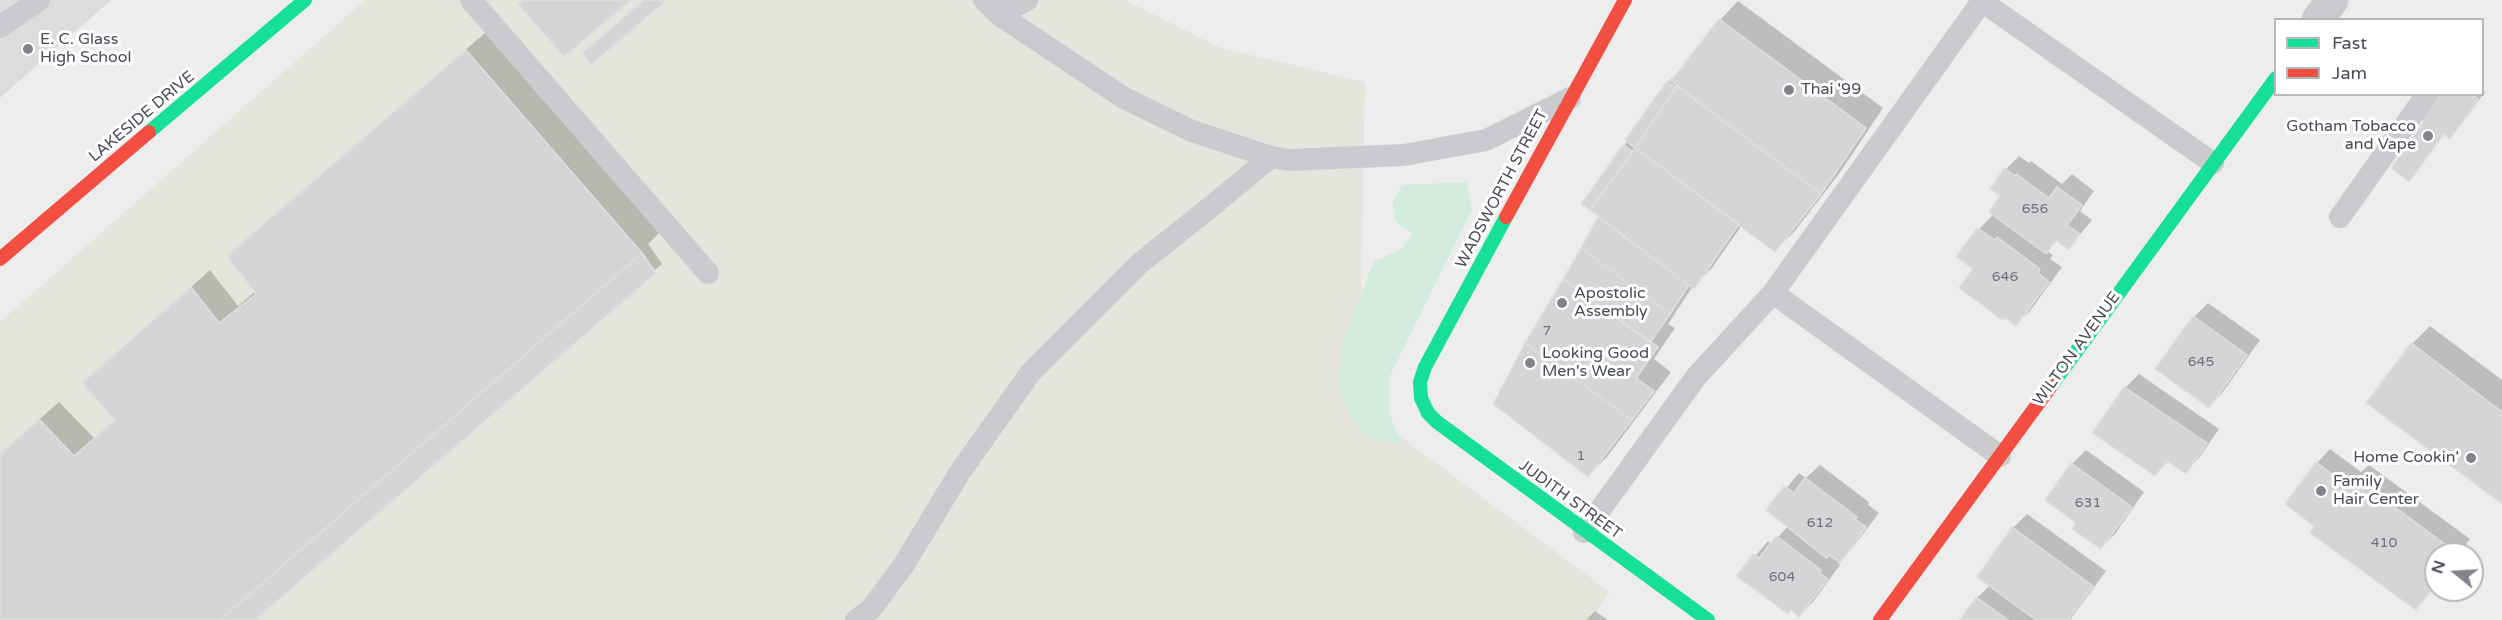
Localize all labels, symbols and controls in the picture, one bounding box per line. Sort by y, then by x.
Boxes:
legend [2274,18,2484,96]
place label: E. C. Glass High School [40,30,131,68]
text: Fast [2332,32,2367,54]
marker: E. C. Glass High School [21,42,35,56]
text: Jam [2332,62,2367,84]
street label: LAKESIDE DRIVE [85,67,199,167]
place label: Thai '99 [1801,80,1861,100]
marker: Thai '99 [1782,83,1796,97]
street label: WADSWORTH STREET [1452,106,1552,272]
place label: Gotham Tobacco and Vape [2286,117,2416,155]
marker: Gotham Tobacco and Vape [2421,129,2435,143]
house number: 656 [2022,201,2048,217]
house number: 646 [1992,269,2018,285]
place label: Apostolic Assembly [1574,284,1648,322]
street label: WILTON AVENUE [2029,288,2125,410]
marker: Apostolic Assembly [1555,296,1569,310]
house number: 7 [1543,323,1551,339]
place label: Looking Good Men's Wear [1542,344,1649,382]
house number: 645 [2188,354,2214,370]
marker: Looking Good Men's Wear [1523,356,1537,370]
house number: 1 [1577,448,1585,464]
place label: Home Cookin' [2353,448,2459,468]
marker: Home Cookin' [2464,451,2478,465]
street label: JUDITH STREET [1515,456,1625,544]
place label: Family Hair Center [2333,472,2419,510]
marker: Family Hair Center [2314,484,2328,498]
house number: 631 [2075,495,2101,511]
house number: 612 [1807,515,1833,531]
house number: 410 [2371,535,2397,551]
north arrow [2424,542,2484,602]
text: N [2427,558,2450,576]
house number: 604 [1769,569,1795,585]

